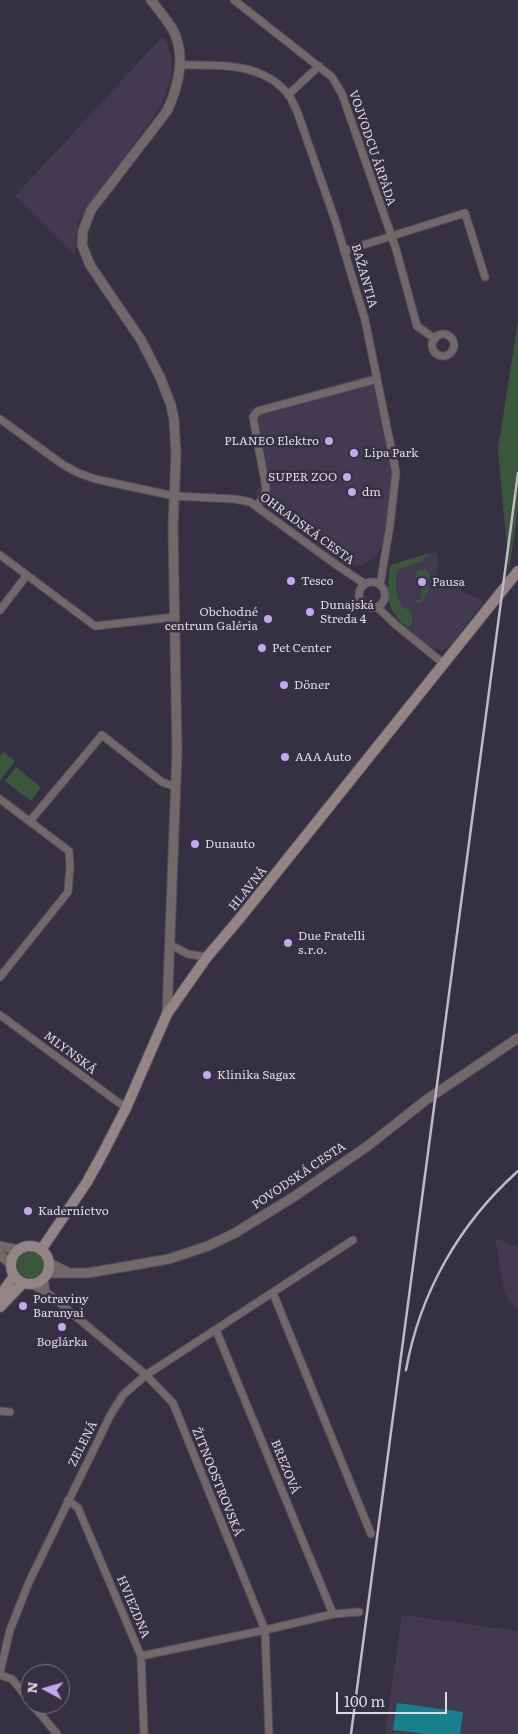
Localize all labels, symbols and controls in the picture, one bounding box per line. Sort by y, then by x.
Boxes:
street label: VOJVODCU ÁRPÁDA [345,88,399,208]
street label: BAŽANTIA [348,242,380,310]
place label: PLANEO Elektro [224,434,319,448]
marker: PLANEO Elektro [323,435,335,447]
place label: Lipa Park [364,446,418,460]
marker: Lipa Park [348,447,360,459]
place label: SUPER ZOO [268,470,337,484]
marker: SUPER ZOO [341,471,353,483]
place label: dm [362,485,381,499]
marker: dm [346,486,358,498]
street label: OHRADSKÁ CESTA [257,490,357,568]
place label: Tesco [301,574,333,588]
marker: Tesco [285,575,297,587]
place label: Pausa [432,575,465,589]
marker: Pausa [416,576,428,588]
place label: Dunajská Streda 4 [320,598,374,626]
place label: Obchodné centrum Galéria [165,605,258,633]
marker: Dunajská Streda 4 [304,606,316,618]
marker: Obchodné centrum Galéria [262,613,274,625]
place label: Pet Center [272,641,331,655]
marker: Pet Center [256,642,268,654]
place label: Döner [294,678,330,692]
marker: Döner [278,679,290,691]
place label: AAA Auto [295,750,351,764]
marker: AAA Auto [279,751,291,763]
place label: Dunauto [205,837,255,851]
marker: Dunauto [189,838,201,850]
street label: HLAVNÁ [226,864,270,914]
place label: Due Fratelli s.r.o. [298,929,365,957]
marker: Due Fratelli s.r.o. [282,937,294,949]
street label: MLYNSKÁ [41,1029,99,1077]
place label: Klinika Sagax [217,1068,296,1082]
marker: Klinika Sagax [201,1069,213,1081]
street label: POVODSKÁ CESTA [250,1139,348,1213]
place label: Kaderníctvo [38,1204,109,1218]
marker: Kaderníctvo [22,1205,34,1217]
place label: Potraviny Baranyai [33,1292,89,1320]
marker: Potraviny Baranyai [17,1300,29,1312]
marker: Boglárka [56,1321,68,1333]
place label: Boglárka [36,1335,88,1349]
street label: ZELENÁ [65,1419,101,1469]
street label: ŽITNOOSTROVSKÁ [189,1425,245,1539]
street label: BREZOVÁ [268,1438,302,1496]
street label: HVIEZDNA [113,1573,153,1641]
north arrow [20,1664,70,1714]
text: N [21,1681,42,1694]
scale bar [338,1682,449,1714]
text: 100 m [344,1689,385,1712]

